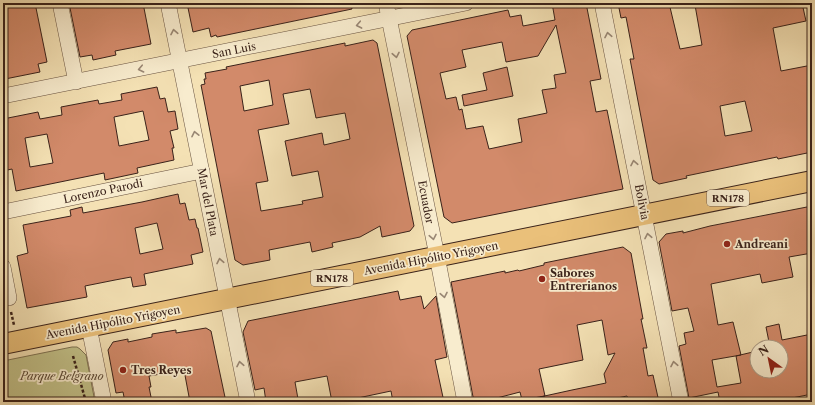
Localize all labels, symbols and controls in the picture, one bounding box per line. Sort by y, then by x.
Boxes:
one-way arrow [356,20,362,28]
one-way arrow [170,29,179,35]
one-way arrow [605,32,613,39]
street label: San Luis [211,39,257,61]
one-way arrow [392,52,400,58]
one-way arrow [138,64,144,72]
one-way arrow [191,131,199,137]
one-way arrow [630,160,639,166]
street label: Mar del Plata [195,167,222,238]
street label: Lorenzo Parodi [62,176,145,206]
street label: Ecuador [415,179,437,225]
street label: Bolivia [632,183,652,221]
road number: RN178 [707,190,749,206]
one-way arrow [645,233,653,239]
one-way arrow [428,234,437,240]
place label: Andreani [734,237,788,251]
street label: Avenida Hipólito Yrigoyen [362,238,500,278]
marker: Andreani [722,239,732,249]
one-way arrow [216,258,225,264]
place label: Sabores Entrerianos [550,266,617,293]
road number: RN178 [311,270,353,286]
marker: Sabores Entrerianos [537,274,547,284]
one-way arrow [440,292,448,298]
street label: Avenida Hipólito Yrigoyen [44,302,182,342]
north arrow [749,339,789,379]
text: N [756,342,772,359]
one-way arrow [237,361,245,367]
one-way arrow [670,361,678,367]
place label: Tres Reyes [131,363,192,377]
marker: Tres Reyes [118,365,128,375]
park label: Parque Belgrano [19,369,104,383]

